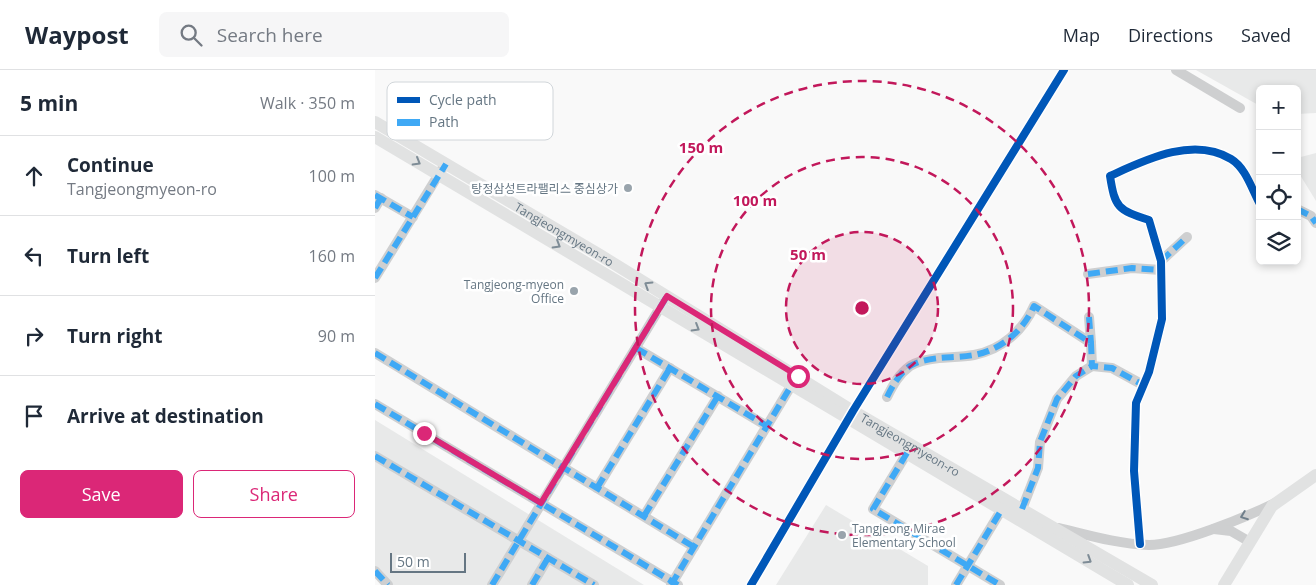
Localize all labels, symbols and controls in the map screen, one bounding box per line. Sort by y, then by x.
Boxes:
search box [159,12,509,57]
text: Waypost [25,18,129,51]
icon: search [177,21,205,49]
text: Search here [217,22,323,48]
text: Map [1063,23,1100,47]
text: Directions [1128,23,1213,47]
text: Saved [1241,23,1291,47]
legend [387,82,553,140]
map controls [1256,85,1301,265]
button: + [1256,85,1301,130]
text: 5 min [20,89,78,117]
text: Cycle path [429,90,497,109]
text: Walk · 350 m [260,92,355,114]
text: Path [429,112,459,131]
button: − [1256,130,1301,175]
text: 150 m [679,137,723,157]
text: Continue [67,152,154,178]
one-way arrow [412,155,421,165]
icon: ahead [20,162,48,190]
text: 100 m [309,165,355,187]
button: locate [1256,175,1301,220]
text: Tangjeongmyeon-ro [67,178,217,200]
place label: 탕정삼성트라팰리스 중심상가 [471,180,618,197]
marker: 탕정삼성트라팰리스 중심상가 [622,182,634,194]
text: 100 m [733,190,777,210]
street label: Tangjeongmyeon-ro [512,198,617,270]
button: layers [1256,220,1301,265]
one-way arrow [551,238,560,248]
icon: left [20,242,48,270]
text: Turn left [67,243,149,269]
text: 50 m [790,244,826,264]
text: 160 m [309,245,355,267]
place label: Tangjeong-myeon Office [464,276,564,307]
one-way arrow [644,281,653,291]
marker: Tangjeong-myeon Office [568,285,580,297]
centre of rings [853,299,871,317]
icon: right [20,322,48,350]
one-way arrow [691,322,700,332]
text: Turn right [67,323,162,349]
text: 90 m [318,325,355,347]
route start [787,365,810,388]
icon: arrive [20,402,48,430]
text: Arrive at destination [67,403,264,429]
street label: Tangjeongmyeon-ro [858,409,963,480]
route end [413,422,436,445]
button: Save [20,470,183,518]
button: Share [193,470,355,518]
one-way arrow [1240,510,1249,520]
place label: Tangjeong Mirae Elementary School [852,520,956,551]
marker: Tangjeong Mirae Elementary School [836,529,848,541]
scale bar [390,550,466,573]
text: 50 m [397,552,430,571]
one-way arrow [1083,554,1092,564]

